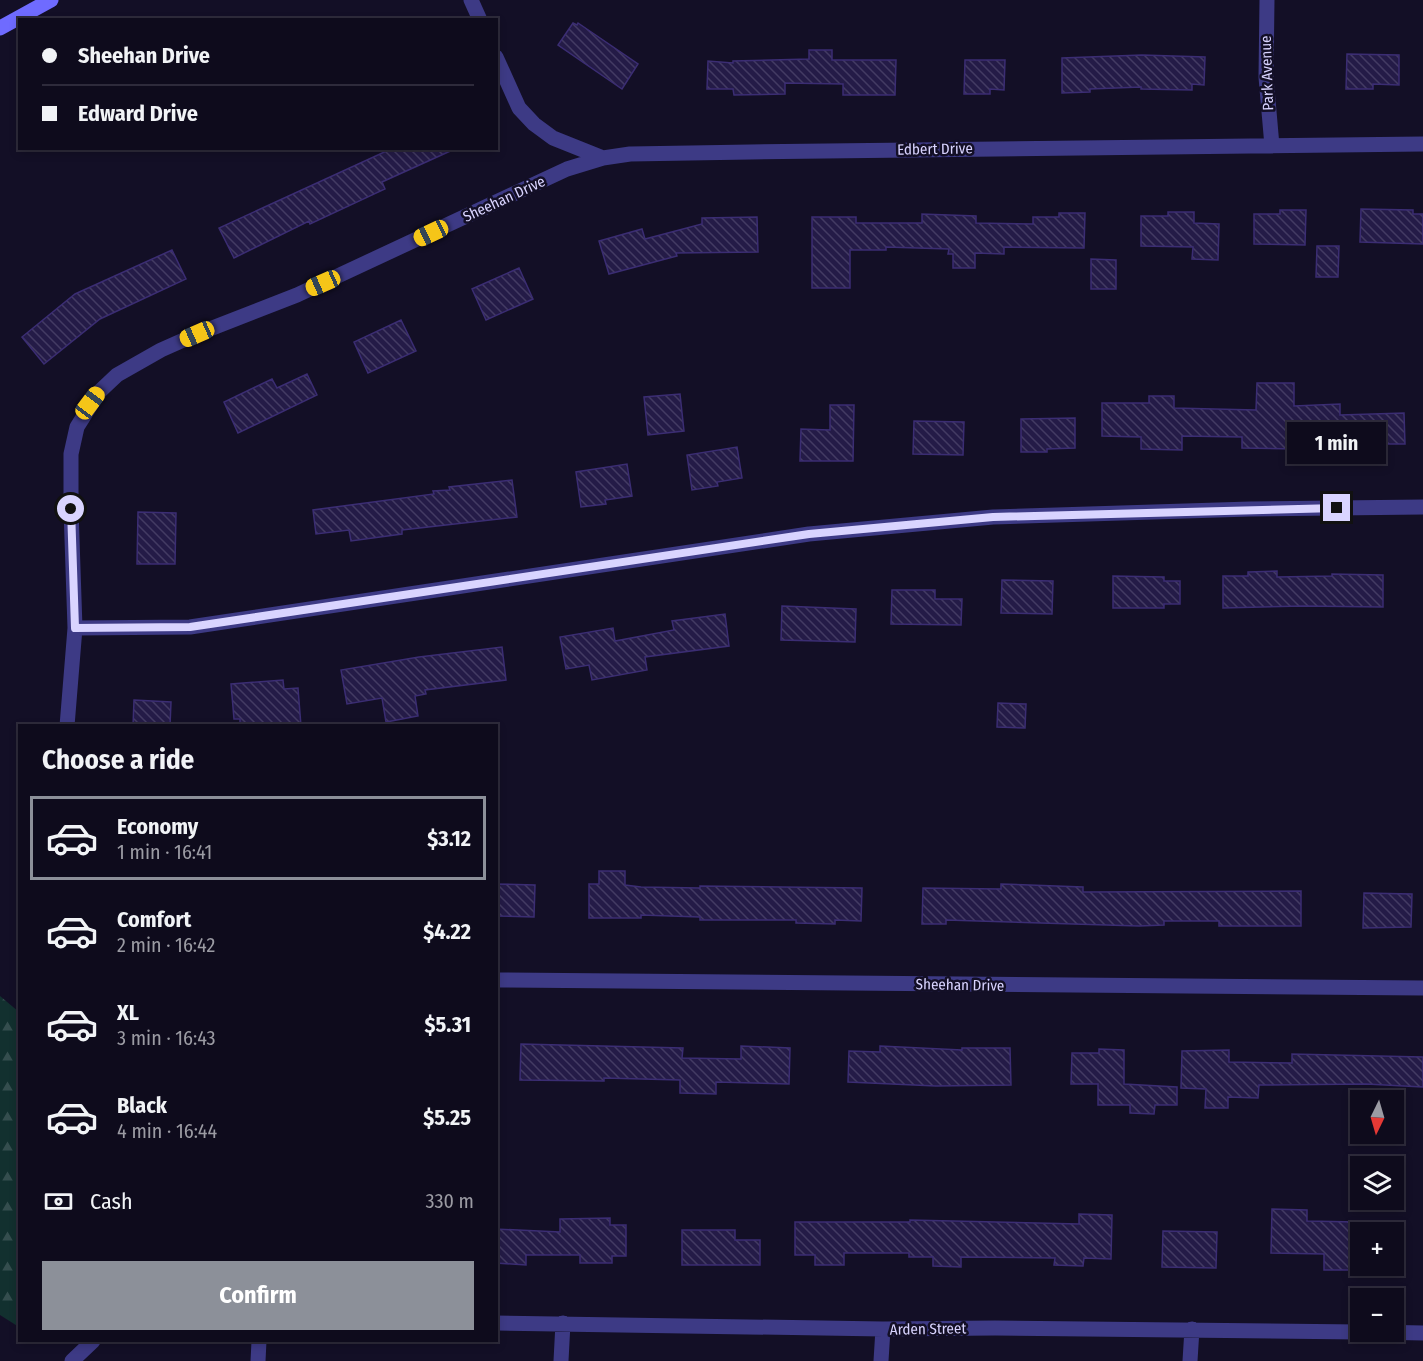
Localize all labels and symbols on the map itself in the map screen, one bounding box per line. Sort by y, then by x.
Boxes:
street label: Park Avenue [1257,35,1277,111]
street label: Edbert Drive [897,139,973,159]
street label: Sheehan Drive [460,172,548,226]
car [411,217,451,249]
car [303,267,343,299]
car [177,318,217,350]
car [72,383,108,423]
callout: 1 min [1288,421,1386,463]
route end [1323,494,1350,521]
route start [57,495,84,522]
street label: Sheehan Drive [916,975,1004,995]
north arrow [1350,1090,1404,1144]
street label: Arden Street [890,1319,966,1339]

